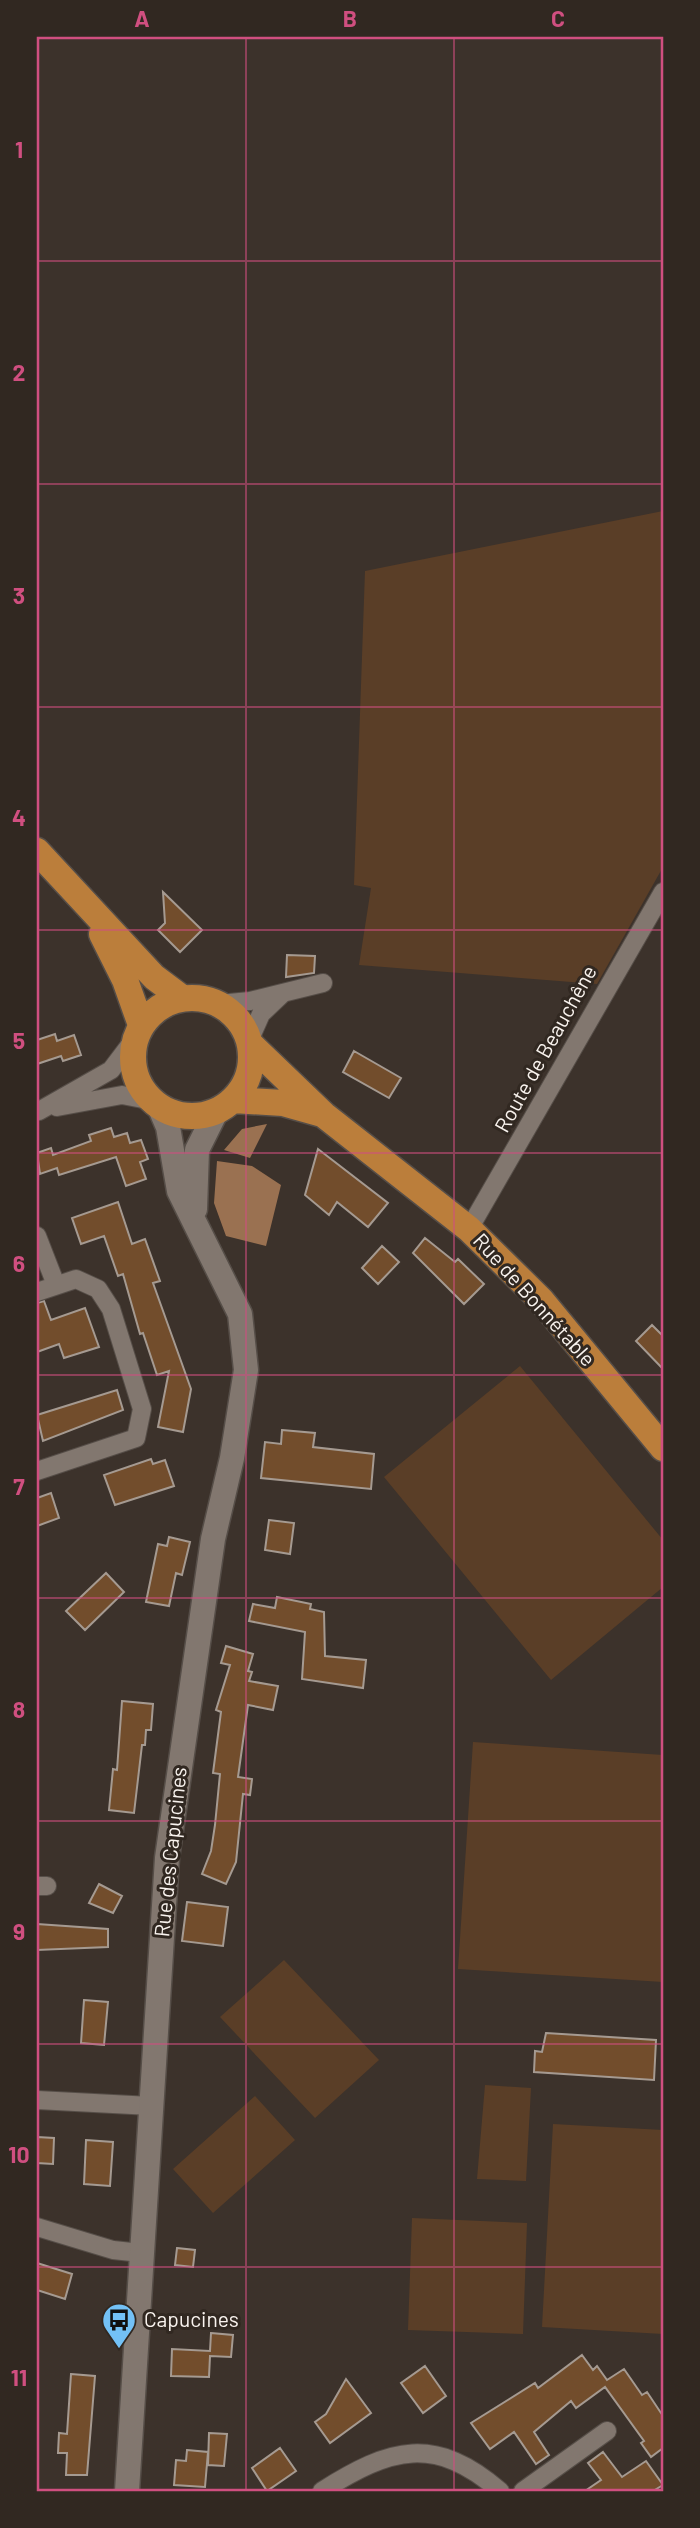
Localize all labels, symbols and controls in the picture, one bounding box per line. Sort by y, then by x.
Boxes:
text: A [134,4,150,32]
text: B [343,4,357,32]
text: C [551,4,565,32]
text: 1 [15,135,23,163]
text: 2 [13,358,25,386]
text: 3 [13,581,25,609]
text: 4 [12,803,26,831]
street label: Route de Beauchêne [488,960,601,1136]
text: 5 [13,1026,25,1054]
street label: Rue de Bonnétable [469,1227,601,1371]
text: 6 [13,1249,25,1277]
text: 7 [13,1472,25,1500]
text: 8 [13,1695,25,1723]
street label: Rue des Capucines [148,1765,191,1938]
text: 9 [13,1917,25,1945]
text: 10 [8,2140,30,2168]
bus stop icon: Capucines [100,2301,138,2350]
place label: Capucines [144,2306,239,2331]
text: 11 [11,2363,27,2391]

